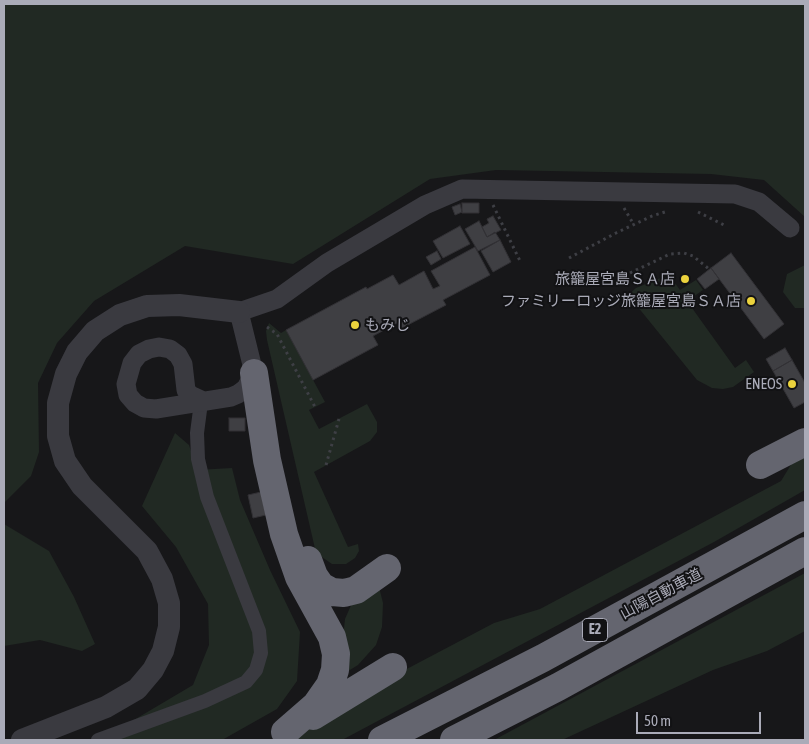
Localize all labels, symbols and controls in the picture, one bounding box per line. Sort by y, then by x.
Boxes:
place label: 旅籠屋宮島ＳＡ店 [555,270,675,288]
marker: 旅籠屋宮島ＳＡ店 [679,273,691,285]
place label: ファミリーロッジ旅籠屋宮島ＳＡ店 [501,292,741,310]
marker: ファミリーロッジ旅籠屋宮島ＳＡ店 [745,295,757,307]
place label: もみじ [365,316,410,334]
marker: もみじ [349,319,361,331]
place label: ENEOS [745,375,782,393]
marker: ENEOS [786,378,798,390]
street label: 山陽自動車道 [617,565,705,623]
road number: E2 [582,618,608,642]
scale bar [639,702,764,734]
text: 50 m [644,712,671,729]

